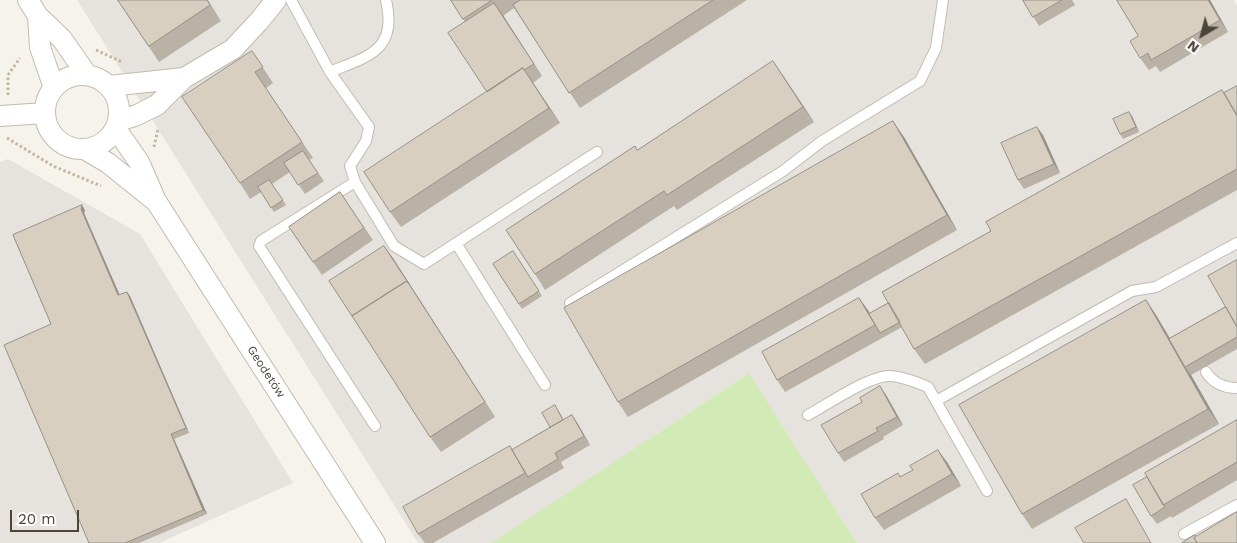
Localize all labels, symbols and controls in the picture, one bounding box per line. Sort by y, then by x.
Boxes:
north arrow [1177,10,1227,60]
text: N [1184,37,1202,56]
street label: Geodetów [244,343,288,401]
scale bar [12,500,81,532]
text: 20 m [18,510,56,528]

